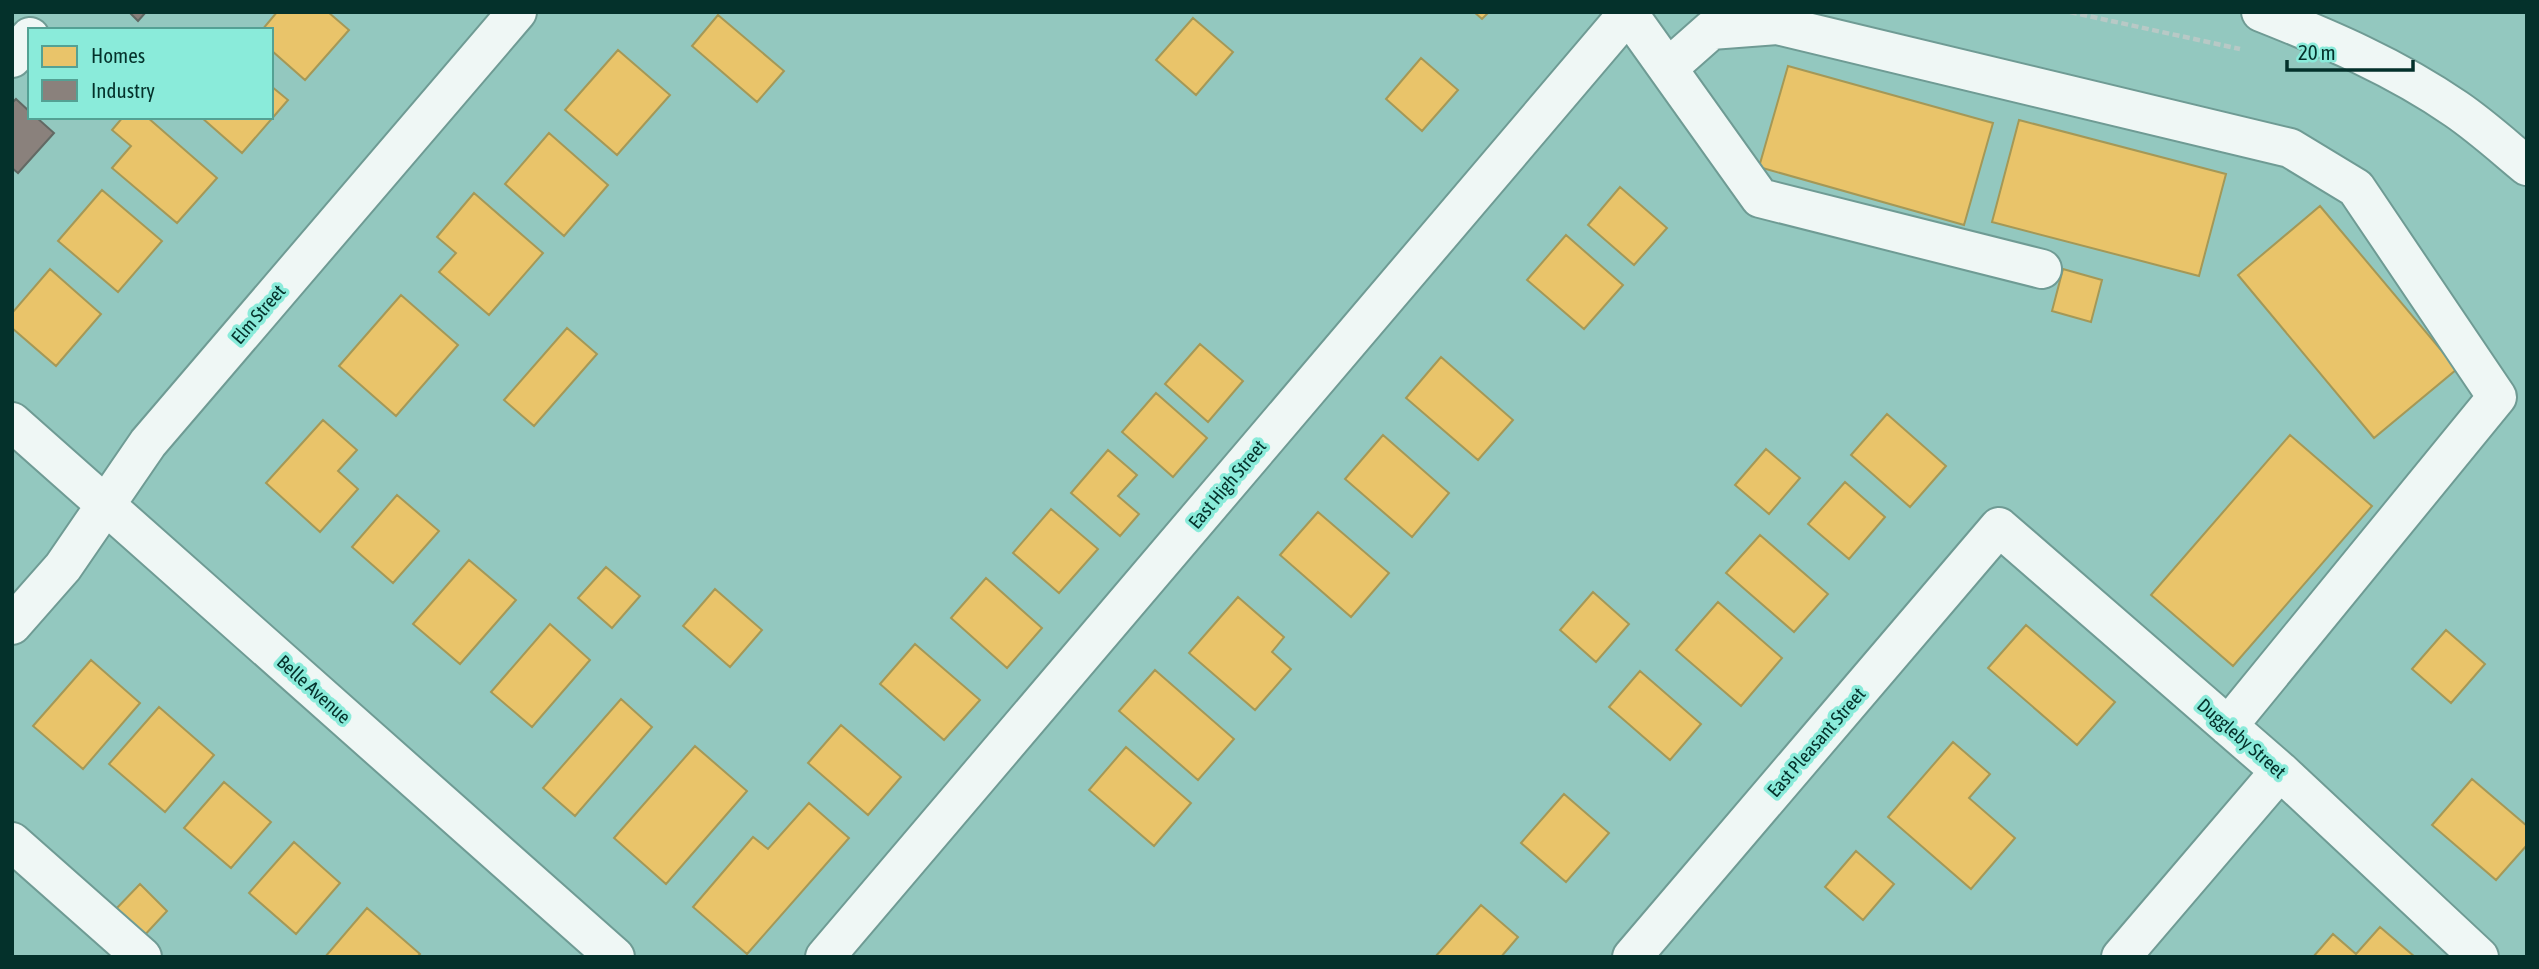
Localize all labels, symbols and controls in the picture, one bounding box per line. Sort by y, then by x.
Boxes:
legend [28,28,273,119]
scale bar [2287,28,2413,72]
text: 20 m [2298,40,2336,64]
text: Homes [91,43,145,67]
text: Industry [91,78,155,102]
street label: Elm Street [226,280,290,348]
street label: East High Street [1184,435,1270,533]
street label: Belle Avenue [273,650,355,728]
street label: East Pleasant Street [1762,683,1870,801]
street label: Duggleby Street [2193,694,2291,782]

